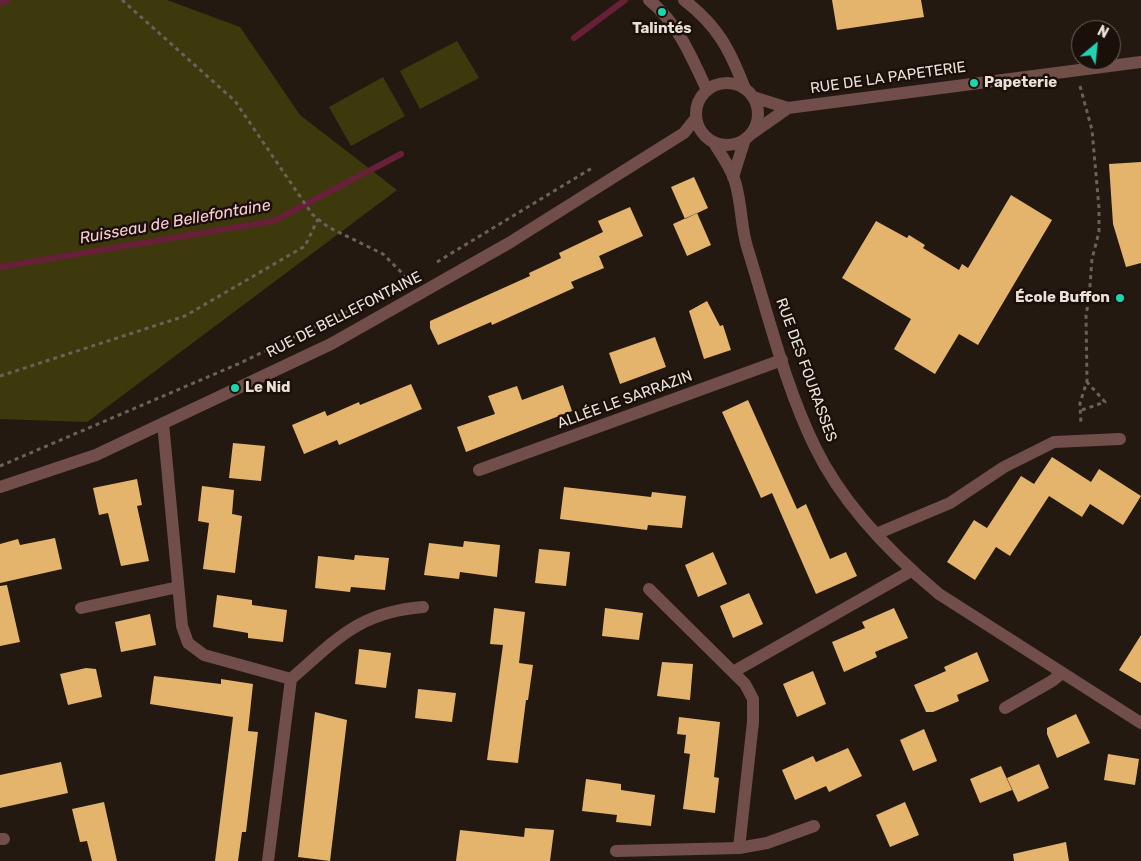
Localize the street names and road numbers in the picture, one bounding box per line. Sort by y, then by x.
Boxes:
street label: RUE DE LA PAPETERIE [809,58,967,98]
street label: RUE DE BELLEFONTAINE [263,268,425,362]
street label: RUE DES FOURASSES [772,296,840,444]
street label: ALLÉE LE SARRAZIN [555,367,695,433]

